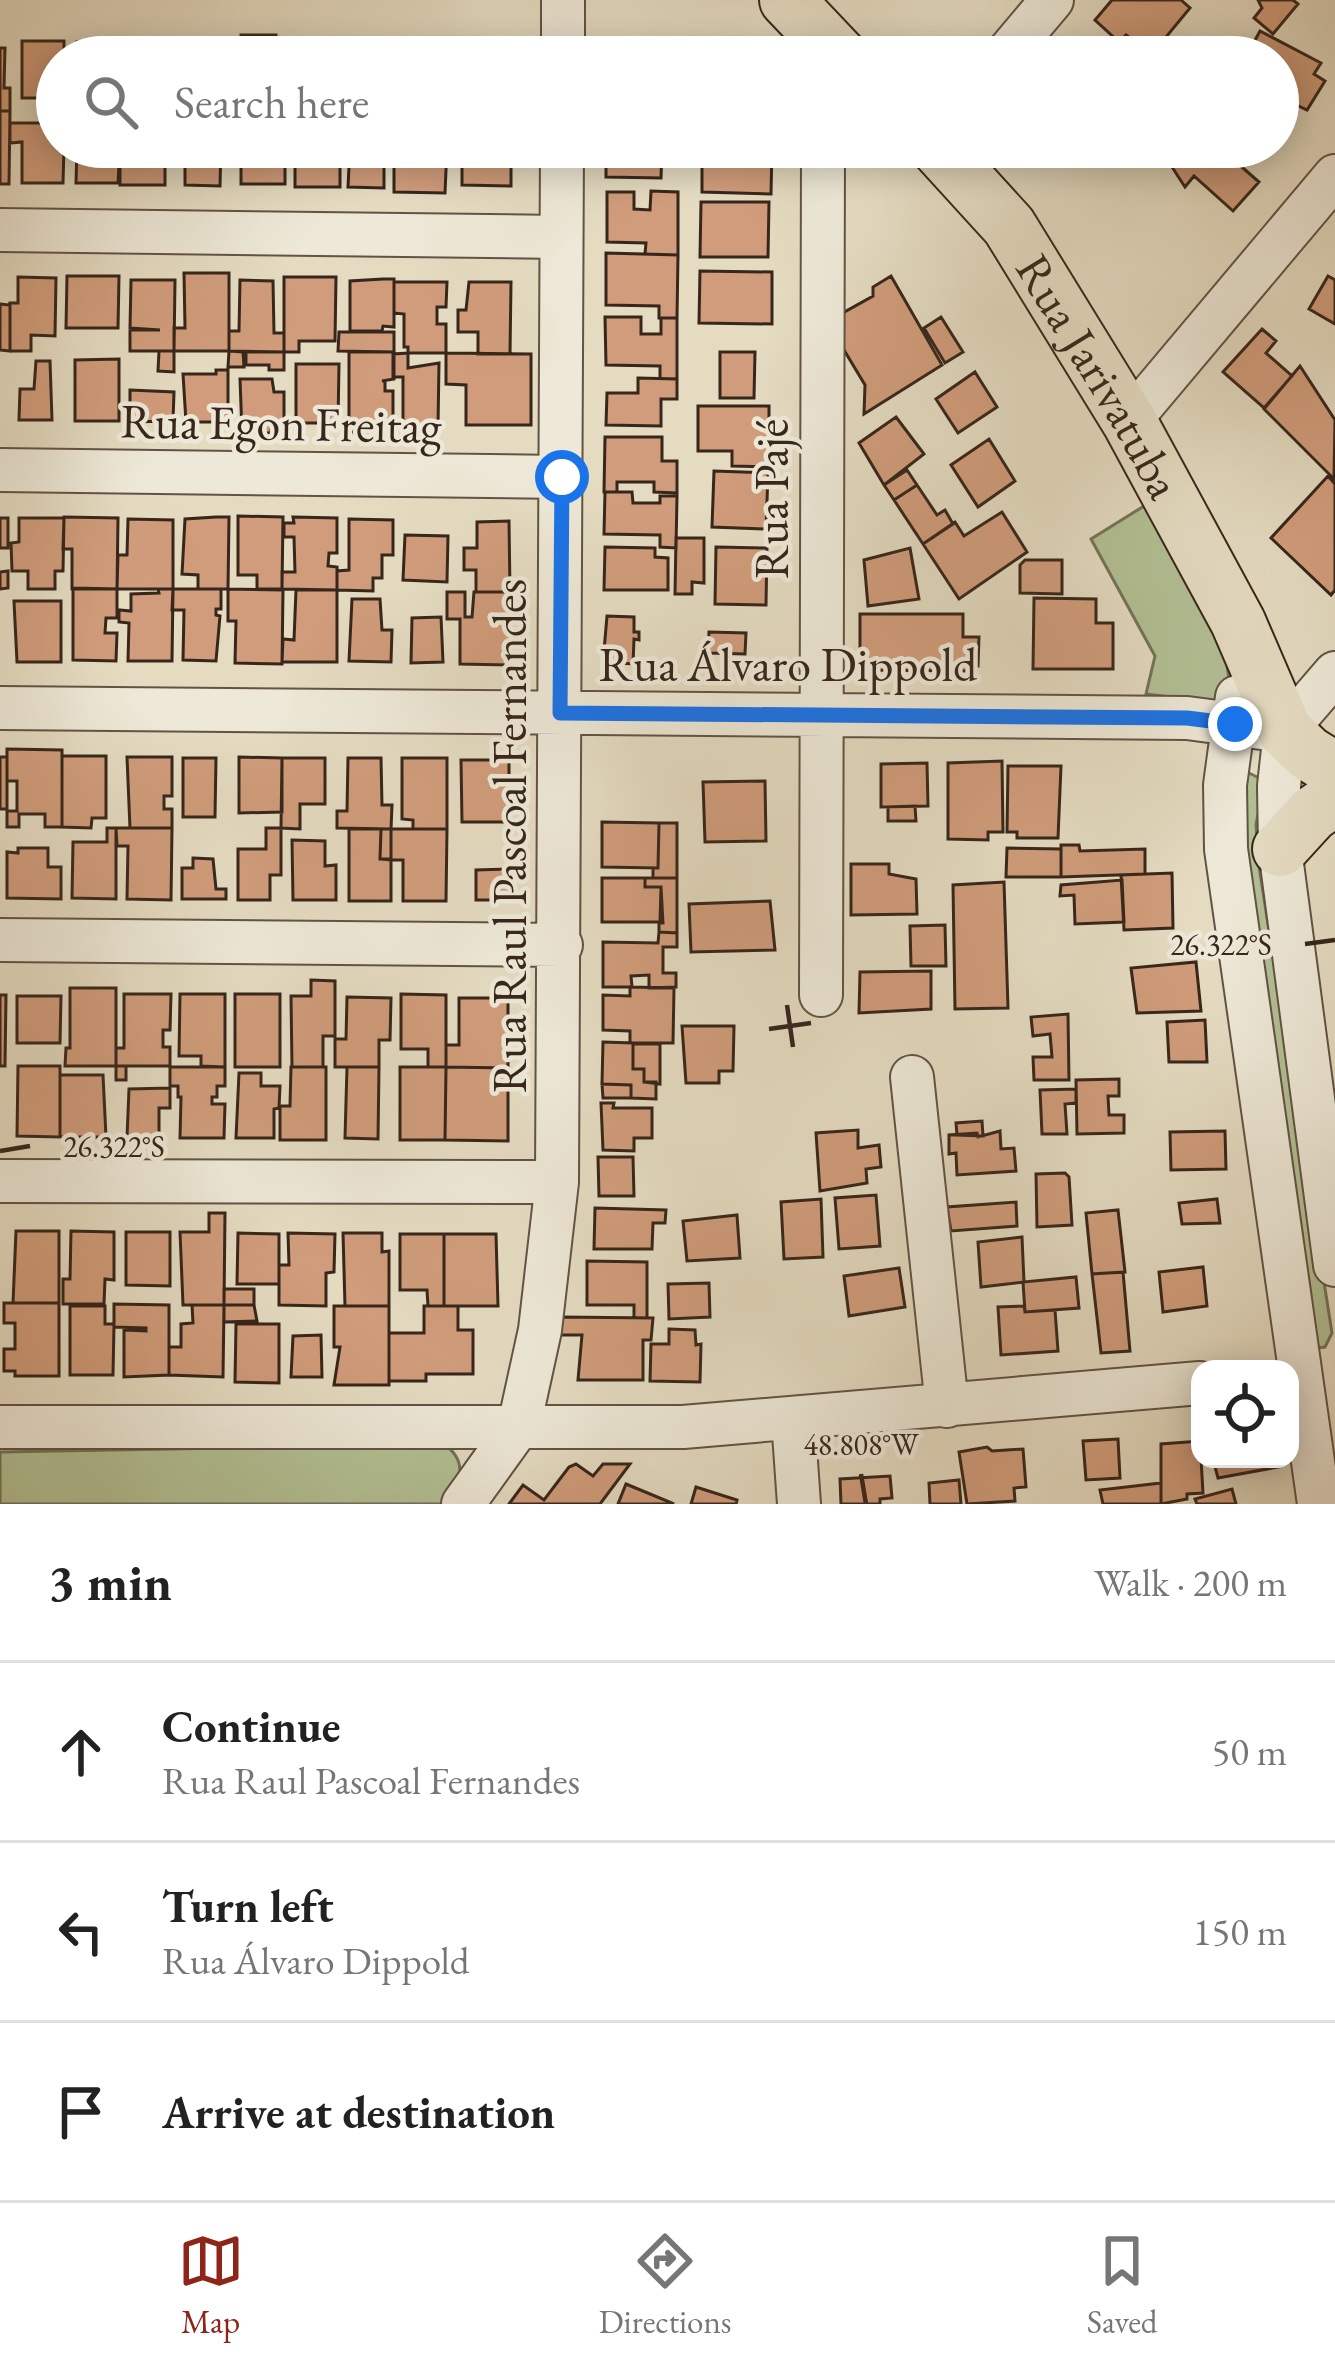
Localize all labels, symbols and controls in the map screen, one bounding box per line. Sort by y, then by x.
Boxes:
search box [36,36,1299,168]
icon: search [78,69,144,135]
text: Search here [174,73,369,131]
street label: Rua Jarivatuba [1002,242,1196,510]
street label: Rua Egon Freitag [120,389,443,457]
street label: Rua Pajé [740,419,802,579]
route start [535,450,589,504]
street label: Rua Raul Pascoal Fernandes [478,579,540,1093]
street label: Rua Álvaro Dippold [599,633,978,695]
route end [1208,697,1262,751]
text: 26.322°S [1170,925,1272,964]
text: 26.322°S [63,1127,165,1166]
map controls [1191,1360,1299,1468]
button: locate [1191,1360,1299,1468]
text: 48.808°W [803,1425,919,1464]
text: 3 min [48,1549,172,1615]
text: Walk · 200 m [1094,1557,1287,1608]
text: Continue [162,1697,340,1755]
icon: ahead [48,1719,114,1785]
text: 50 m [1211,1726,1287,1777]
text: Rua Raul Pascoal Fernandes [162,1755,580,1806]
text: Turn left [162,1877,334,1935]
icon: left [48,1899,114,1965]
text: 150 m [1193,1906,1287,1957]
text: Rua Álvaro Dippold [162,1935,470,1986]
icon: arrive [48,2079,114,2145]
text: Arrive at destination [162,2083,555,2141]
tab: Map [178,2228,244,2343]
tab: Directions [599,2228,732,2343]
tab: Saved [1087,2228,1157,2343]

